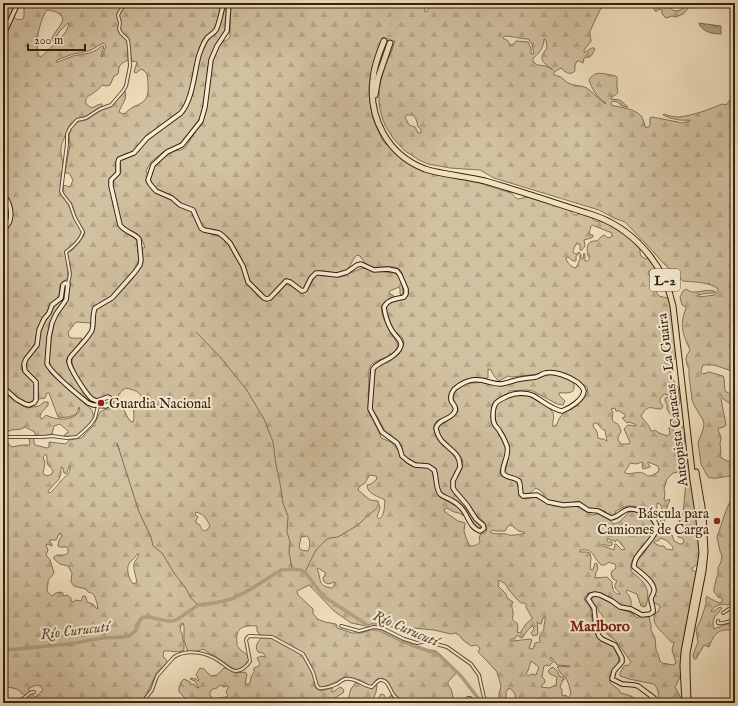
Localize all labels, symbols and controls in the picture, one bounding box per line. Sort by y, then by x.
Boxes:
scale bar [28,26,85,52]
text: 200 m [34,33,63,48]
road number: L-2 [650,269,680,291]
street label: Autopista Caracas - La Guaira [653,311,693,489]
place label: Guardia Nacional [109,395,211,413]
marker: Guardia Nacional [96,398,106,408]
place label: Báscula para Camiones de Carga [597,505,710,539]
marker: Báscula para Camiones de Carga [712,516,722,526]
water label: Río Curucutí [370,606,444,652]
water label: Río Curucutí [39,617,113,644]
district label: Marlboro [570,617,630,636]

